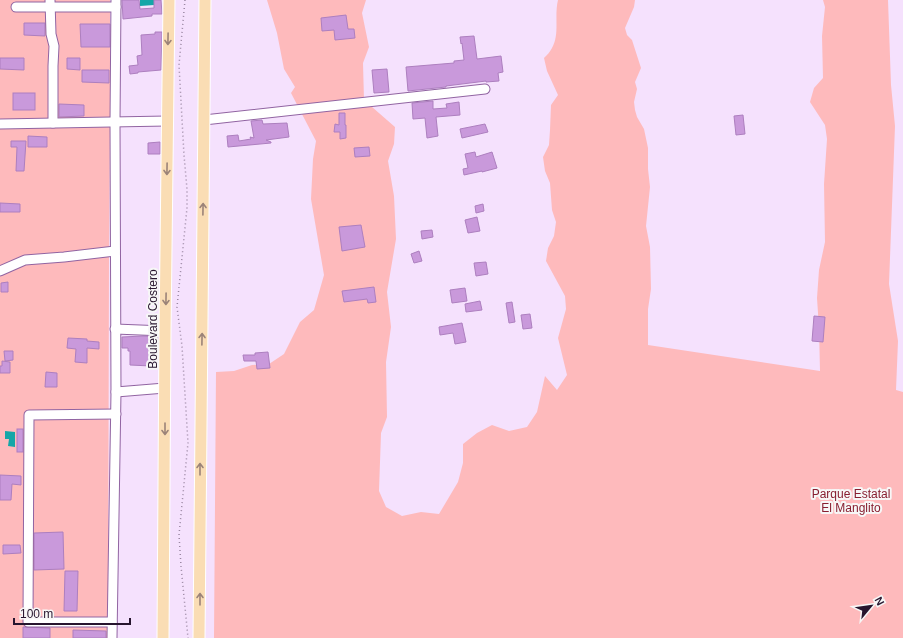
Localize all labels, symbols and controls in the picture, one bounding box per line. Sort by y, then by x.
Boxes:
one-way arrow [164,32,172,45]
one-way arrow [163,162,171,175]
one-way arrow [199,203,207,216]
street label: Boulevard Costero [146,269,160,369]
one-way arrow [162,292,169,305]
one-way arrow [198,333,205,346]
one-way arrow [161,422,169,435]
one-way arrow [196,463,204,476]
park label: Parque Estatal El Manglito [812,487,890,515]
north arrow [851,586,891,626]
one-way arrow [196,593,204,606]
text: N [873,595,887,608]
scale bar [14,600,130,626]
text: 100 m [20,607,53,621]

